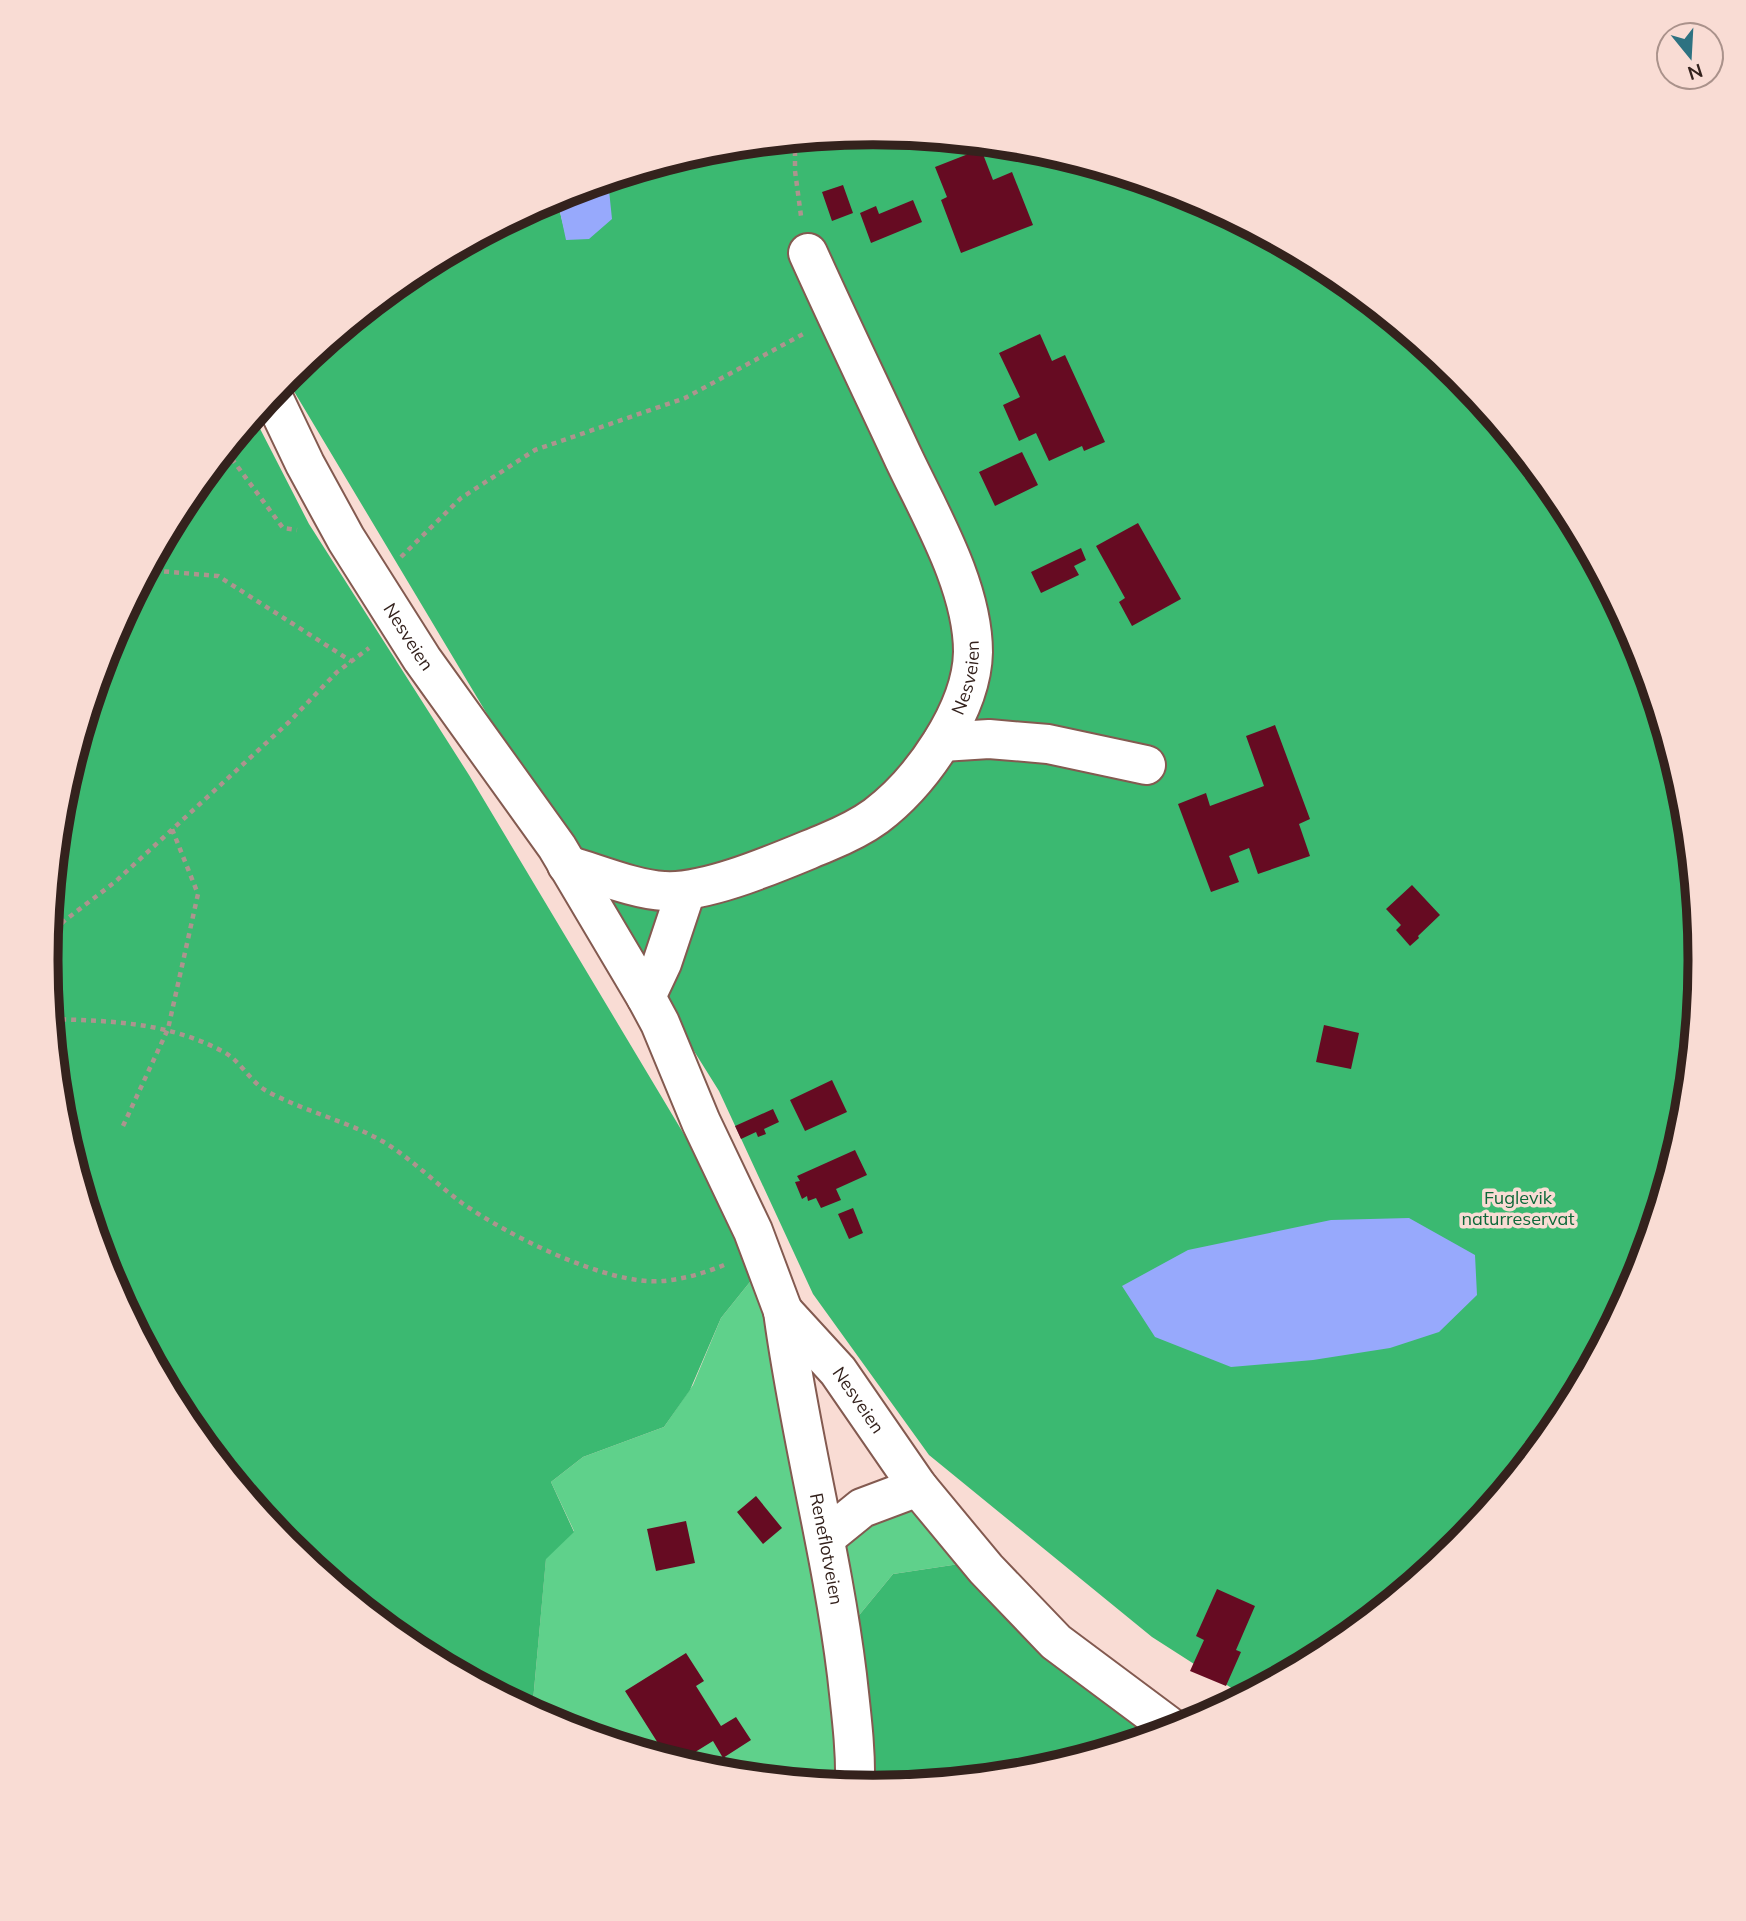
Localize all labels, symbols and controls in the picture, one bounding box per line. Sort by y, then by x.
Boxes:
north arrow [1655,21,1725,91]
text: N [1685,59,1706,86]
street label: Nesveien [378,599,439,675]
street label: Nesveien [946,640,984,718]
park label: Fuglevik naturreservat [1461,1186,1575,1230]
street label: Nesveien [828,1362,890,1438]
street label: Reneflotveien [805,1491,848,1607]

